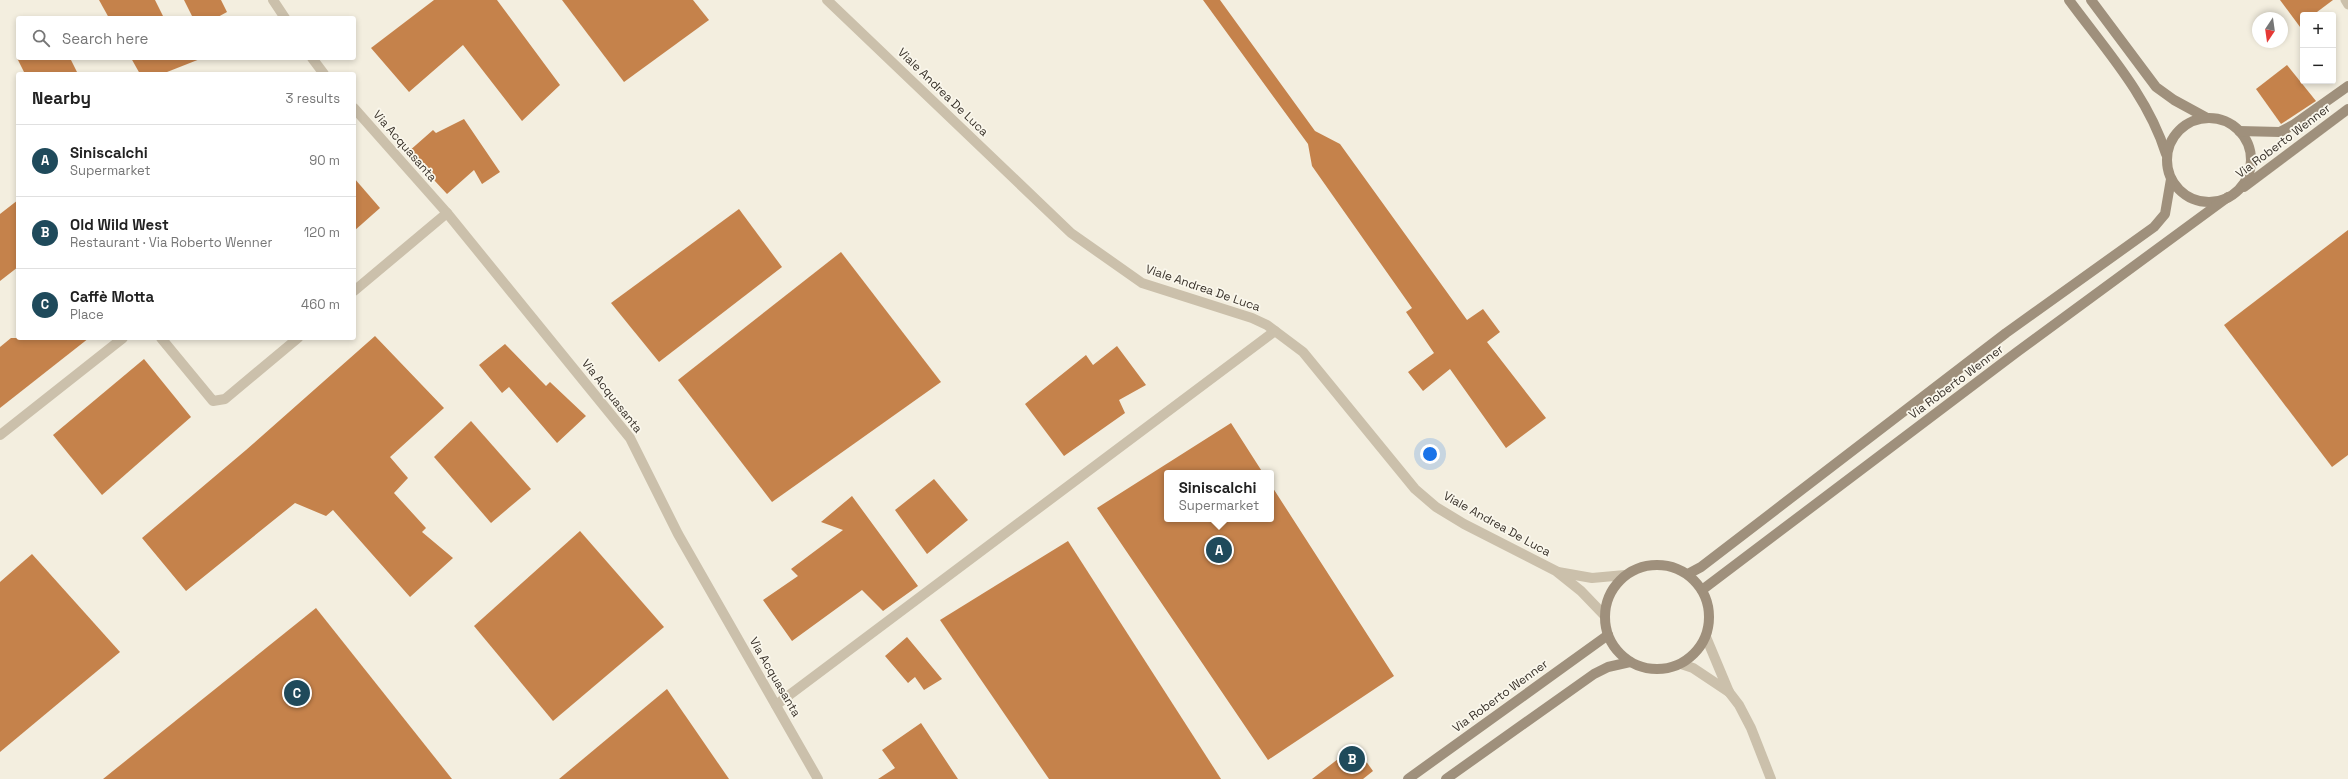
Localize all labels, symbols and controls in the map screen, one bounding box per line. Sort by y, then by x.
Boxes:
north arrow [2252,12,2288,48]
map controls [2300,12,2336,84]
button: + [2300,12,2336,48]
search box [16,16,356,60]
icon: search [30,27,52,49]
text: Search here [62,29,148,48]
street label: Viale Andrea De Luca [894,44,992,140]
button: − [2300,48,2336,84]
text: Nearby [32,87,91,109]
text: 3 results [286,90,340,107]
street label: Via Roberto Wenner [2233,100,2334,182]
street label: Via Acquasanta [370,107,440,185]
text: Siniscalchi [70,143,148,162]
text: A [41,152,49,169]
text: 90 m [309,152,340,169]
text: Supermarket [70,162,151,179]
text: Old Wild West [70,215,169,234]
text: B [41,224,49,241]
text: 120 m [304,224,340,241]
text: Restaurant · Via Roberto Wenner [70,234,272,251]
street label: Viale Andrea De Luca [1144,261,1263,315]
text: Caffè Motta [70,287,154,306]
text: C [41,296,49,313]
text: 460 m [301,296,340,313]
text: Place [70,306,104,323]
street label: Via Roberto Wenner [1906,341,2007,423]
street label: Via Acquasanta [578,356,646,436]
your location [1420,444,1440,464]
popup [1164,470,1274,522]
text: Siniscalchi [1179,478,1256,497]
street label: Viale Andrea De Luca [1440,488,1554,560]
text: Supermarket [1179,497,1259,514]
pin: A [1206,535,1232,565]
street label: Via Acquasanta [746,634,804,720]
street label: Via Roberto Wenner [1449,656,1551,736]
pin: C [284,678,310,708]
pin: B [1339,744,1365,774]

